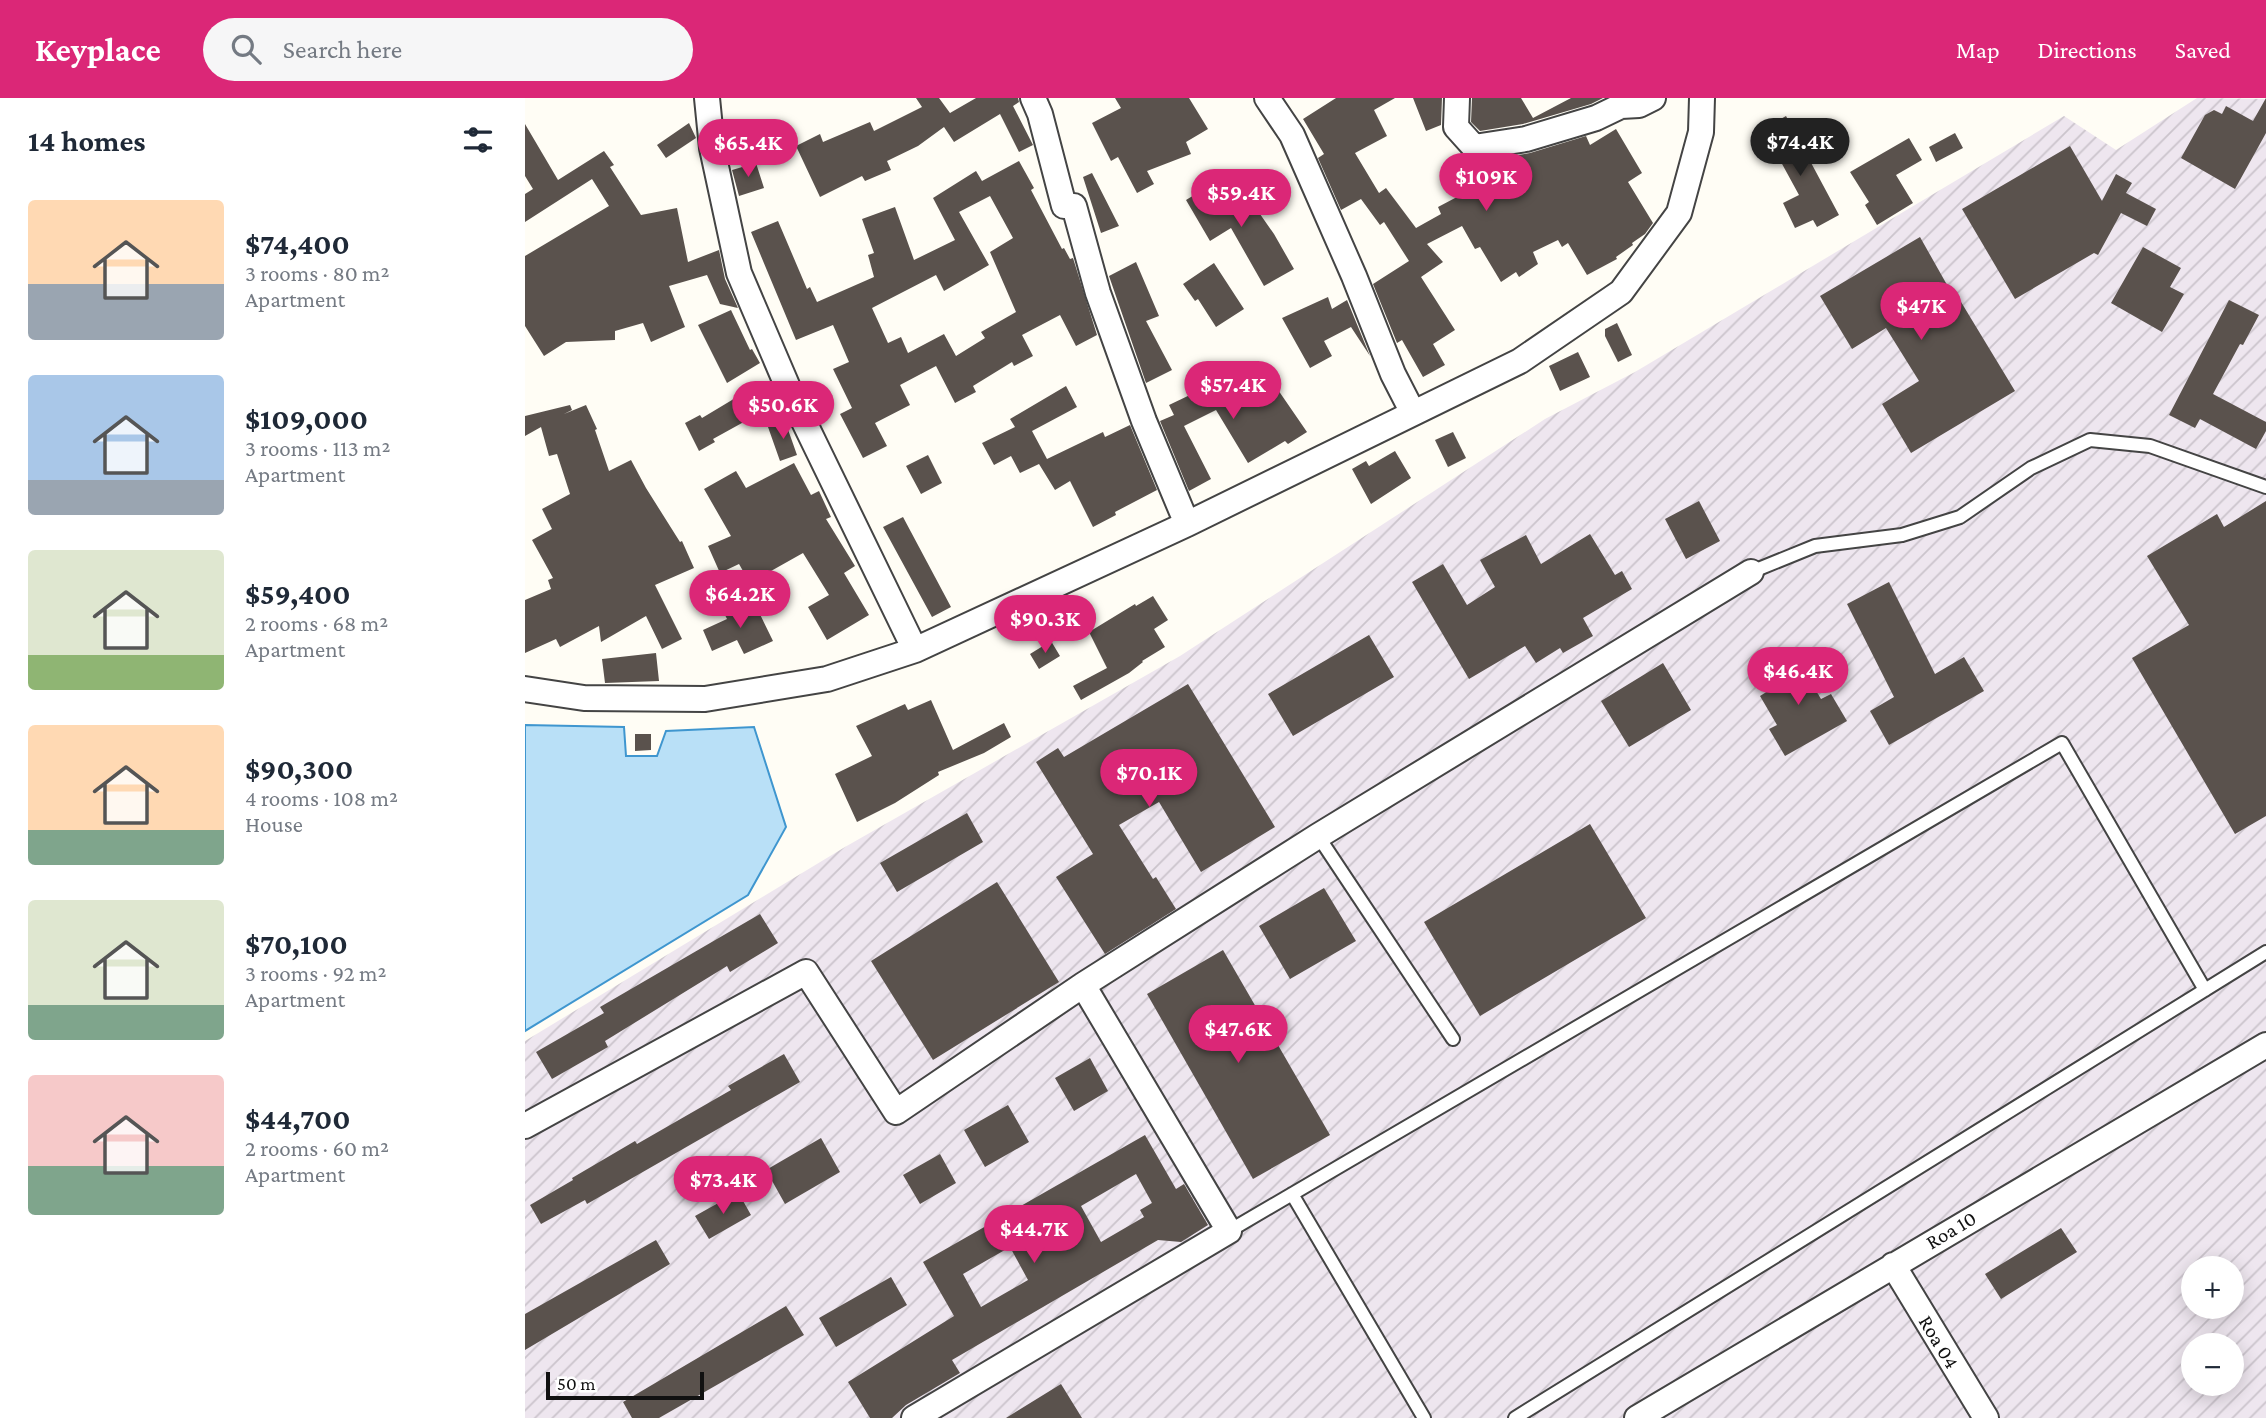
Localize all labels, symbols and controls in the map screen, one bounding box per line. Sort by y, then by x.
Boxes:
search box [203,18,693,81]
icon: search [227,30,265,68]
text: Keyplace [35,31,161,68]
text: Search here [283,35,402,64]
text: Map [1956,36,2000,63]
text: Directions [2038,36,2137,63]
text: Saved [2175,36,2231,63]
pin: $74.4K [1743,118,1857,178]
pin: $65.4K [691,120,805,179]
icon: filters [459,121,497,159]
text: 14 homes [28,124,146,157]
text: $74.4K [1766,128,1834,154]
text: $65.4K [714,129,782,155]
pin: $109K [1437,153,1535,213]
text: $109K [1455,163,1517,189]
pin: $59.4K [1184,170,1298,229]
text: $59.4K [1207,179,1275,205]
text: $74,400 [245,227,350,260]
icon: home [84,228,168,312]
text: 3 rooms · 80 m² [245,260,390,286]
pin: $47K [1880,282,1962,342]
text: Apartment [245,286,345,312]
text: $47K [1896,292,1946,318]
pin: $57.4K [1176,362,1290,421]
text: $57.4K [1200,371,1266,397]
pin: $50.6K [726,382,840,441]
text: $50.6K [748,391,818,417]
text: $109,000 [245,402,368,435]
icon: home [84,403,168,487]
text: 3 rooms · 113 m² [245,435,390,461]
text: Apartment [245,461,345,487]
pin: $64.2K [683,570,797,630]
text: $59,400 [245,577,351,610]
icon: home [84,578,168,662]
text: $64.2K [705,580,775,606]
pin: $90.3K [988,596,1102,655]
text: $90.3K [1010,605,1080,631]
text: 2 rooms · 68 m² [245,610,388,636]
text: Apartment [245,636,345,662]
pin: $46.4K [1741,648,1855,707]
text: $46.4K [1763,657,1833,683]
pin: $70.1K [1092,750,1206,809]
text: $90,300 [245,752,353,785]
icon: home [84,753,168,837]
text: $70.1K [1116,759,1182,785]
text: 4 rooms · 108 m² [245,785,398,811]
text: House [245,811,303,837]
text: $70,100 [245,927,348,960]
icon: home [84,928,168,1012]
text: 3 rooms · 92 m² [245,960,386,986]
text: Apartment [245,986,345,1012]
pin: $47.6K [1181,1006,1295,1065]
text: $47.6K [1205,1015,1271,1041]
text: $44,700 [245,1102,351,1135]
icon: home [84,1103,168,1187]
text: 2 rooms · 60 m² [245,1135,389,1161]
pin: $73.4K [666,1156,780,1216]
text: Apartment [245,1161,345,1187]
text: $73.4K [690,1166,756,1192]
pin: $44.7K [977,1206,1091,1265]
street label: Roa 10 [1922,1206,1980,1254]
text: $44.7K [1000,1215,1068,1241]
map controls [2181,1256,2244,1396]
button: + [2181,1256,2244,1319]
street label: Roa 04 [1914,1311,1964,1373]
button: − [2181,1333,2244,1396]
scale bar [546,1369,703,1401]
text: 50 m [557,1373,596,1394]

